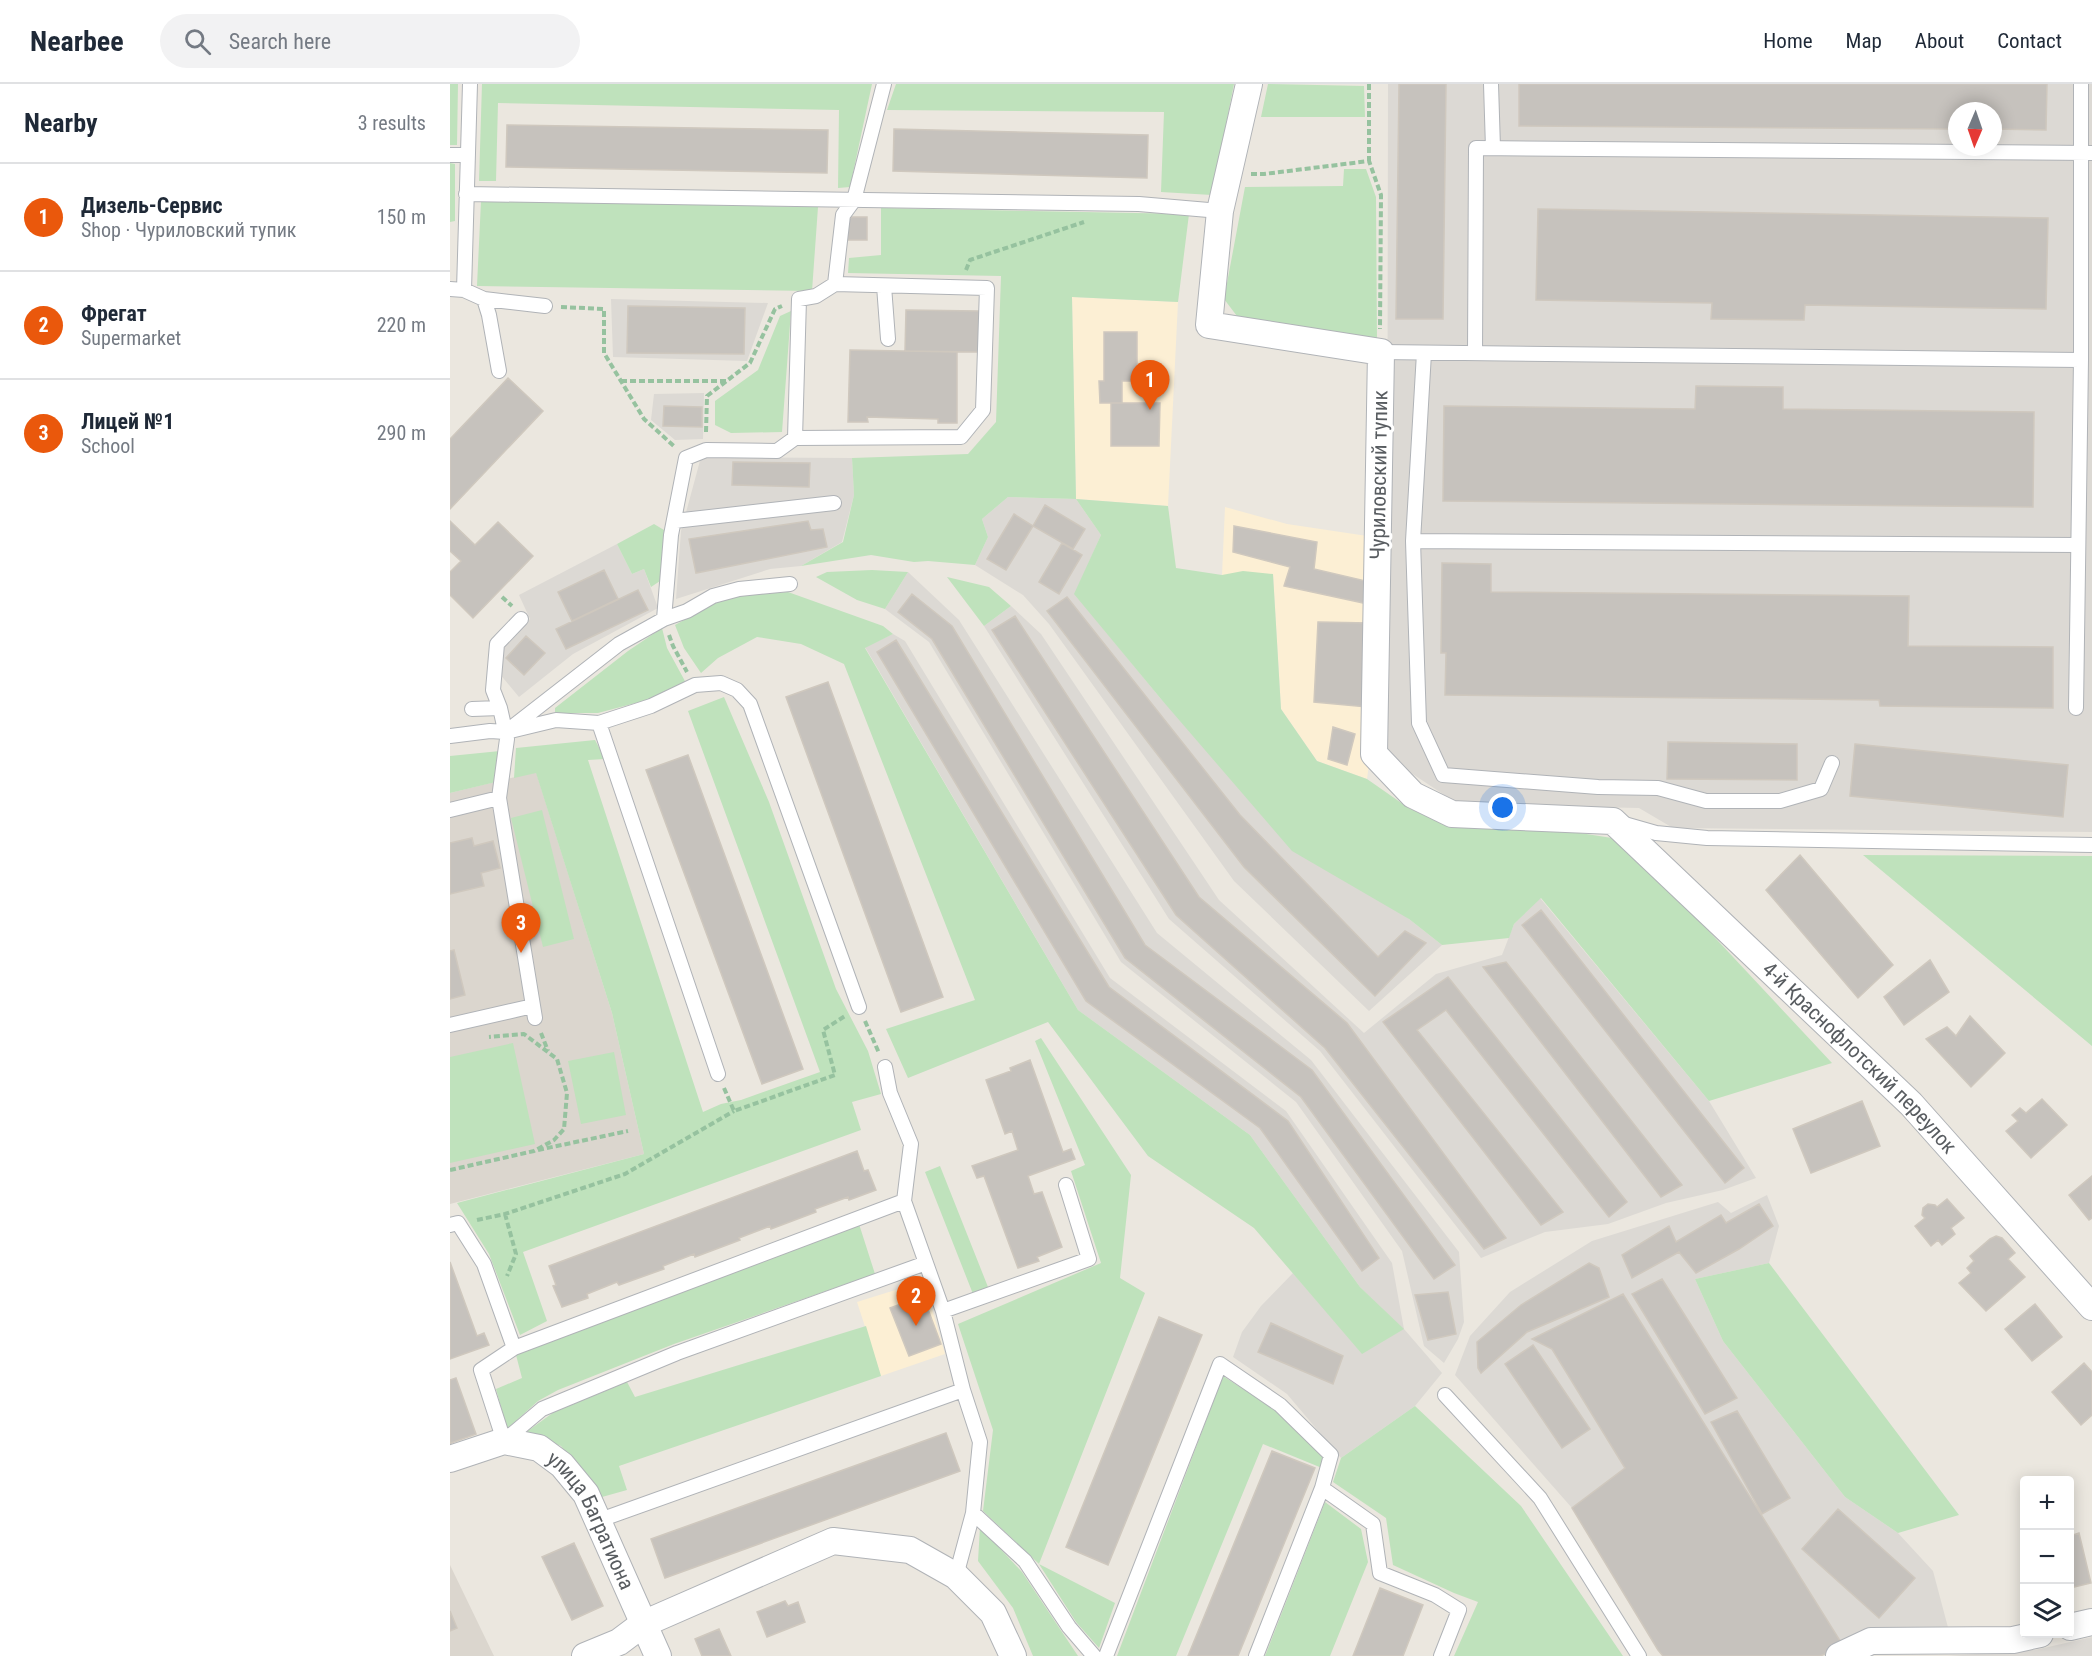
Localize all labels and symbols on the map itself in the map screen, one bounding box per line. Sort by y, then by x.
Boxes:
north arrow [1948,102,2002,156]
pin: 1 [1130,360,1170,410]
street label: Чуриловский тупик [1366,390,1392,560]
your location [1488,793,1517,822]
pin: 3 [502,904,540,953]
street label: 4-й Краснофлотский переулок [1757,957,1961,1158]
pin: 2 [896,1276,936,1326]
street label: улица Багратиона [543,1446,639,1593]

